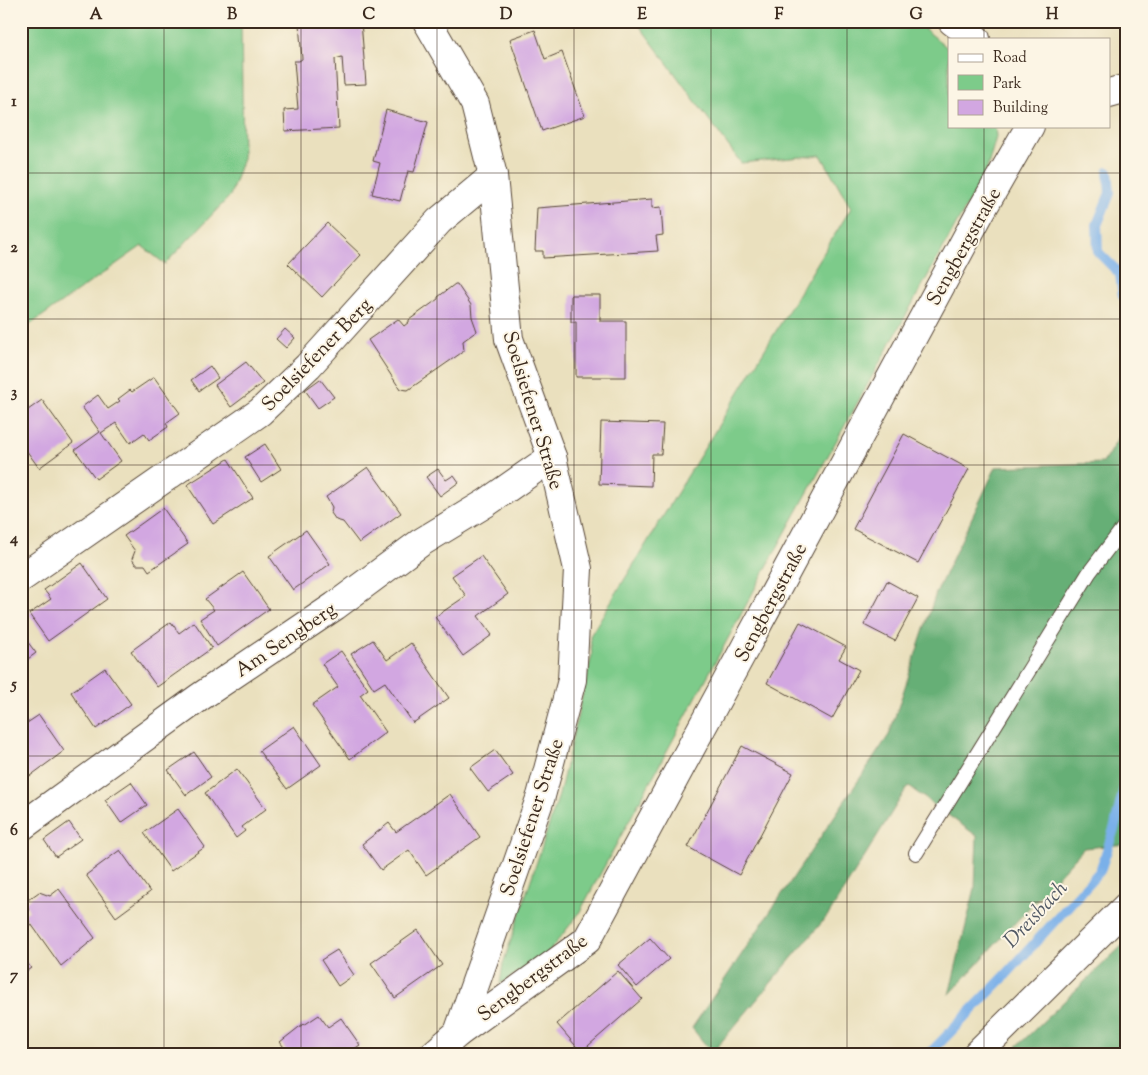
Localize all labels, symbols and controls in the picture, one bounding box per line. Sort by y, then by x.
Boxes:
text: A [90,4,103,27]
text: B [227,4,237,27]
text: C [363,4,376,27]
text: D [500,4,513,27]
text: E [637,4,647,27]
text: F [775,4,784,27]
text: G [909,4,923,27]
text: H [1046,4,1059,27]
legend [948,38,1110,128]
text: Road [993,48,1027,69]
text: Park [993,74,1022,95]
text: 1 [11,91,17,114]
text: Building [993,98,1048,119]
street label: Sengbergstraße [921,183,1010,312]
text: 2 [10,237,18,260]
street label: Soelsiefener Berg [256,292,380,419]
street label: Soelsiefener Straße [494,328,569,494]
text: 3 [11,382,18,405]
text: 4 [9,528,18,551]
street label: Sengbergstraße [729,538,816,668]
street label: Am Sengberg [230,596,343,686]
text: 5 [9,674,17,697]
street label: Soelsiefener Straße [494,735,573,900]
text: 6 [10,820,18,843]
water label: Dreisbach [997,875,1076,956]
street label: Sengbergstraße [472,928,595,1030]
text: 7 [10,965,19,988]

